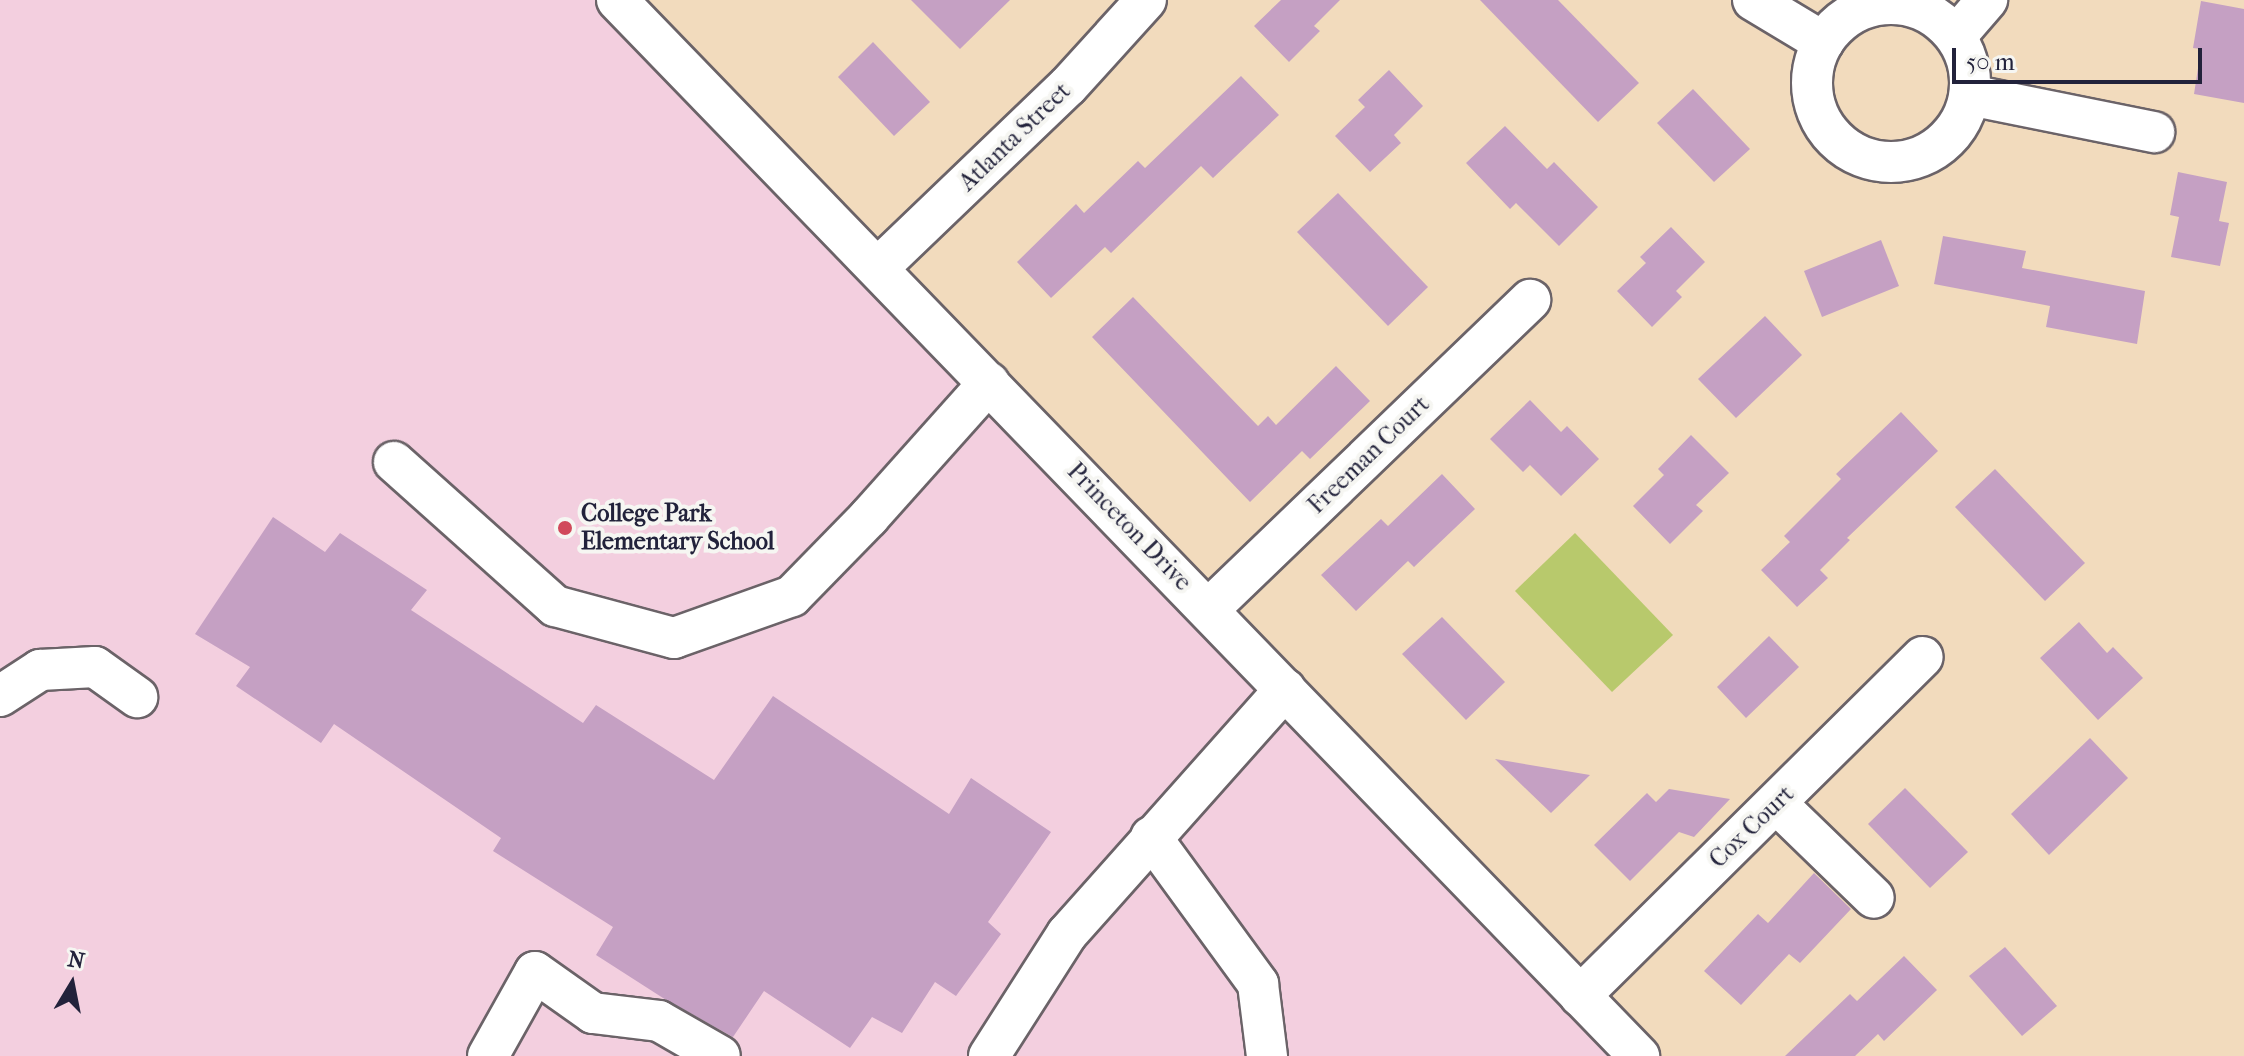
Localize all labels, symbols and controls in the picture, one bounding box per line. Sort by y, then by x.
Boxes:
scale bar [1956,32,2206,82]
text: 50 m [1966,48,2015,76]
street label: Atlanta Street [953,77,1077,197]
street label: Freeman Court [1302,390,1436,520]
street label: Princeton Drive [1061,457,1197,597]
place label: College Park Elementary School [581,500,774,556]
marker: College Park Elementary School [556,519,574,537]
street label: Cox Court [1704,780,1800,874]
north arrow [32,944,112,1024]
text: N [66,946,87,975]

